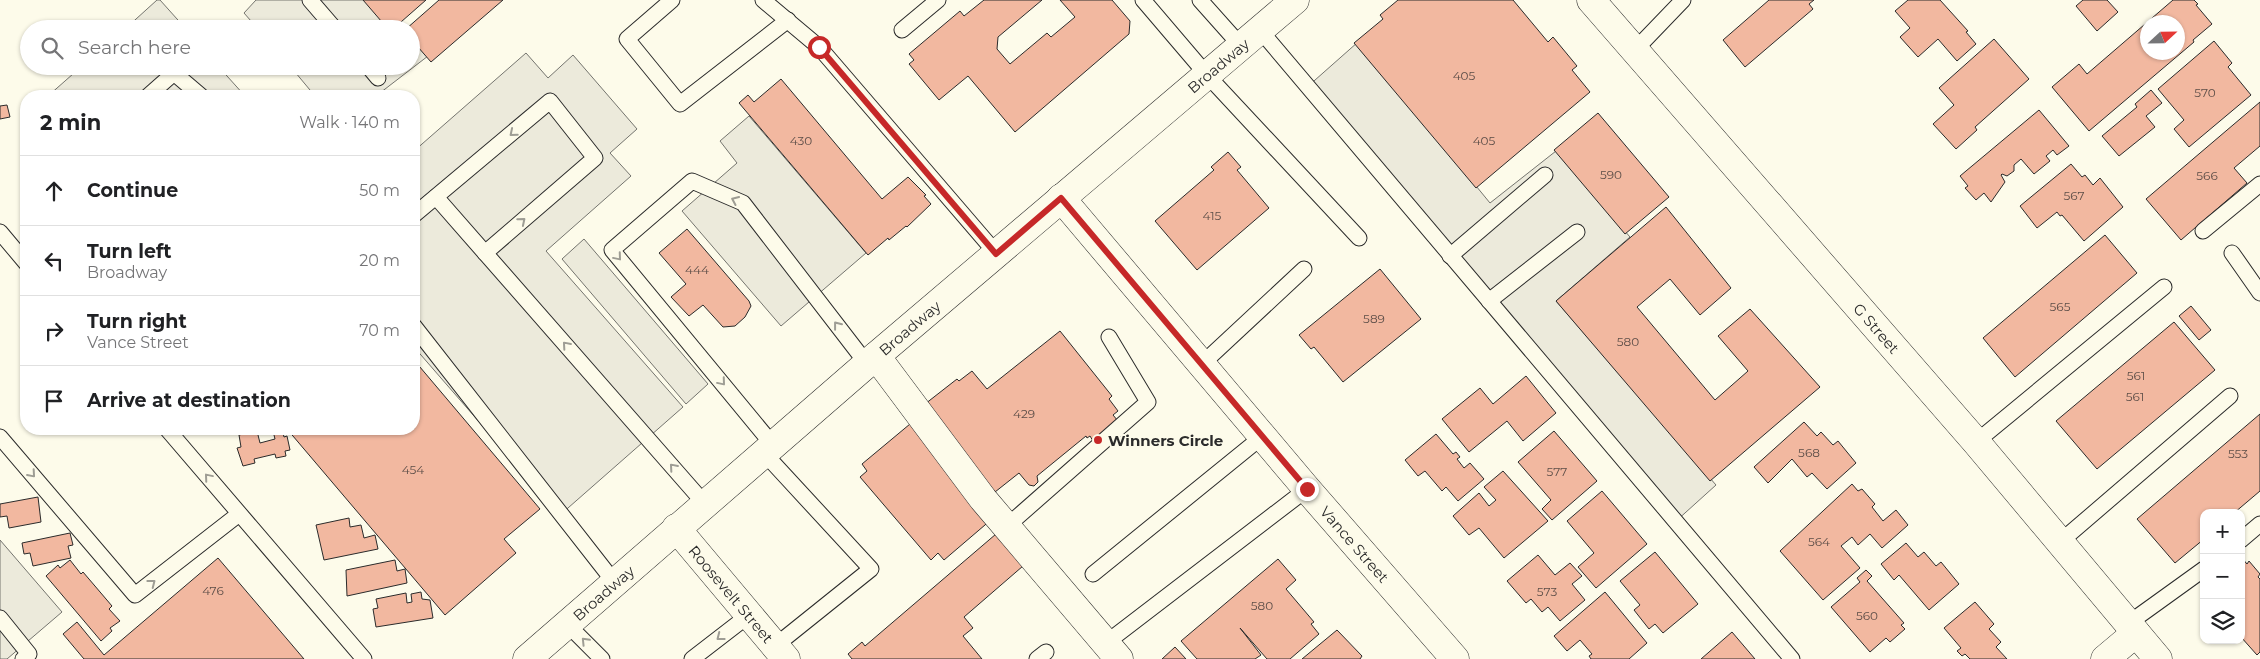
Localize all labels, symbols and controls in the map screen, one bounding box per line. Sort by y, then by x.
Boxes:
north arrow [2140,15,2185,60]
search box [20,20,420,75]
street label: Broadway [1183,33,1253,97]
icon: search [38,34,66,62]
text: Search here [78,36,191,59]
route start [808,36,831,59]
house number: 405 [1453,68,1476,83]
house number: 570 [2194,85,2216,100]
text: 2 min [40,110,101,135]
text: Walk · 140 m [299,113,400,132]
one-way arrow [510,127,519,135]
house number: 430 [790,133,812,148]
house number: 405 [1473,133,1496,148]
house number: 590 [1600,167,1622,182]
house number: 566 [2196,168,2218,183]
icon: ahead [40,177,68,205]
text: Continue [87,179,178,202]
text: 50 m [359,181,400,200]
house number: 567 [2063,188,2085,203]
one-way arrow [731,195,740,206]
house number: 415 [1203,208,1222,223]
one-way arrow [516,218,525,227]
text: Turn left [87,240,172,263]
icon: left [40,247,68,275]
text: 20 m [359,251,400,270]
one-way arrow [613,251,621,260]
house number: 444 [685,262,709,277]
text: Broadway [87,263,167,282]
street label: Broadway [875,296,945,359]
street label: G Street [1850,299,1904,357]
house number: 565 [2050,299,2071,314]
text: Turn right [87,310,187,333]
house number: 589 [1363,311,1385,326]
icon: right [40,317,68,345]
text: 70 m [359,321,400,340]
one-way arrow [834,321,843,331]
text: Vance Street [87,333,189,352]
house number: 580 [1617,334,1639,349]
one-way arrow [563,342,571,351]
house number: 561 [2127,368,2145,383]
one-way arrow [716,377,725,386]
icon: arrive [40,387,68,415]
text: Arrive at destination [87,389,291,412]
house number: 561 [2126,389,2144,404]
house number: 429 [1013,406,1035,421]
place label: Winners Circle [1108,431,1223,450]
marker: Winners Circle [1092,434,1104,446]
house number: 568 [1798,445,1820,460]
house number: 553 [2228,446,2248,461]
house number: 454 [402,462,424,477]
one-way arrow [670,464,679,473]
house number: 577 [1547,464,1567,479]
one-way arrow [26,469,35,478]
one-way arrow [204,473,213,482]
route end [1296,478,1319,501]
street label: Vance Street [1316,502,1393,586]
map controls [2200,509,2245,644]
button: + [2200,509,2245,554]
house number: 564 [1808,534,1830,549]
street label: Roosevelt Street [685,541,778,647]
button: − [2200,554,2245,599]
street label: Broadway [569,560,639,625]
one-way arrow [146,579,155,588]
house number: 476 [202,583,224,598]
house number: 573 [1537,584,1557,599]
house number: 580 [1251,598,1273,613]
button: layers [2200,599,2245,644]
house number: 560 [1856,608,1878,623]
one-way arrow [717,631,726,639]
one-way arrow [581,638,590,647]

